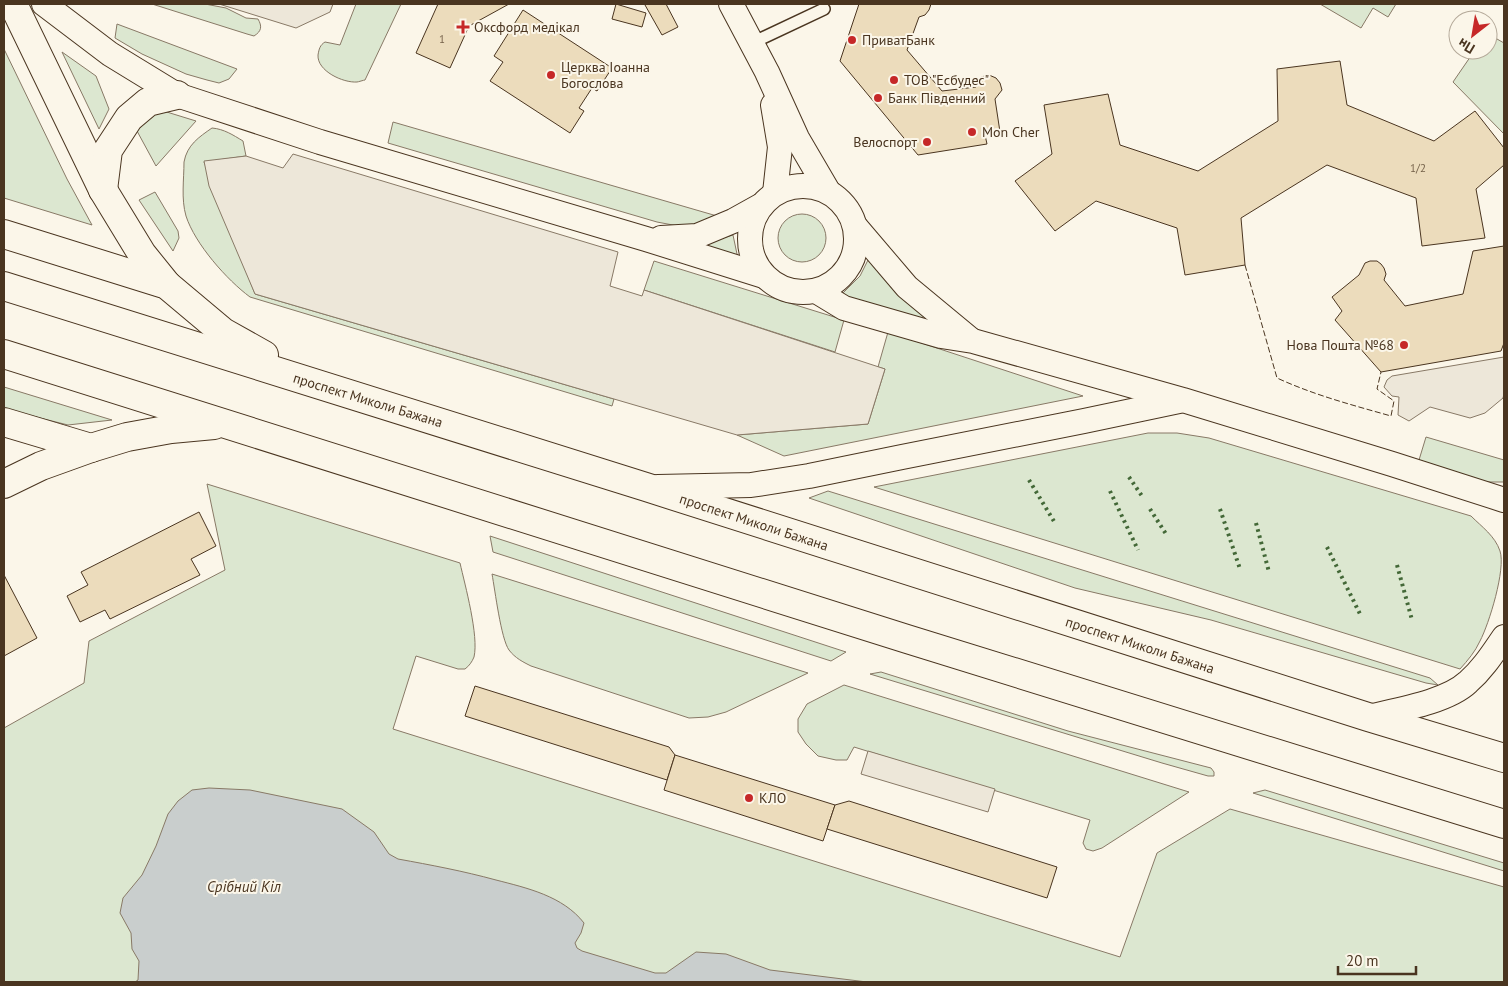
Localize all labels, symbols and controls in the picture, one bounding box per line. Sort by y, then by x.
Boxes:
north arrow [1448,10,1498,60]
place label: Оксфорд медікал [474,18,580,36]
marker: Оксфорд медікал [456,20,470,34]
place label: ПриватБанк [862,31,935,49]
house number: 1 [439,32,445,46]
marker: ПриватБанк [846,34,858,46]
text: Пн [1455,34,1478,58]
place label: Церква Іоанна Богослова [561,58,650,92]
marker: Церква Іоанна Богослова [545,69,557,81]
place label: ТОВ "Есбудес" [904,71,989,89]
marker: ТОВ "Есбудес" [888,74,900,86]
place label: Банк Південний [888,89,986,107]
marker: Банк Південний [872,92,884,104]
place label: Mon Cher [982,123,1040,141]
marker: Mon Cher [966,126,978,138]
place label: Велоспорт [853,133,917,151]
marker: Велоспорт [921,136,933,148]
house number: 1/2 [1410,161,1426,175]
place label: Нова Пошта №68 [1287,336,1394,354]
marker: Нова Пошта №68 [1398,339,1410,351]
street label: проспект Миколи Бажана [291,369,445,431]
street label: проспект Миколи Бажана [677,489,831,555]
street label: проспект Миколи Бажана [1063,612,1217,678]
place label: КЛО [759,789,786,807]
marker: КЛО [743,792,755,804]
water label: Срібний Кіл [207,877,282,896]
scale bar [1338,944,1416,976]
text: 20 m [1346,951,1379,970]

